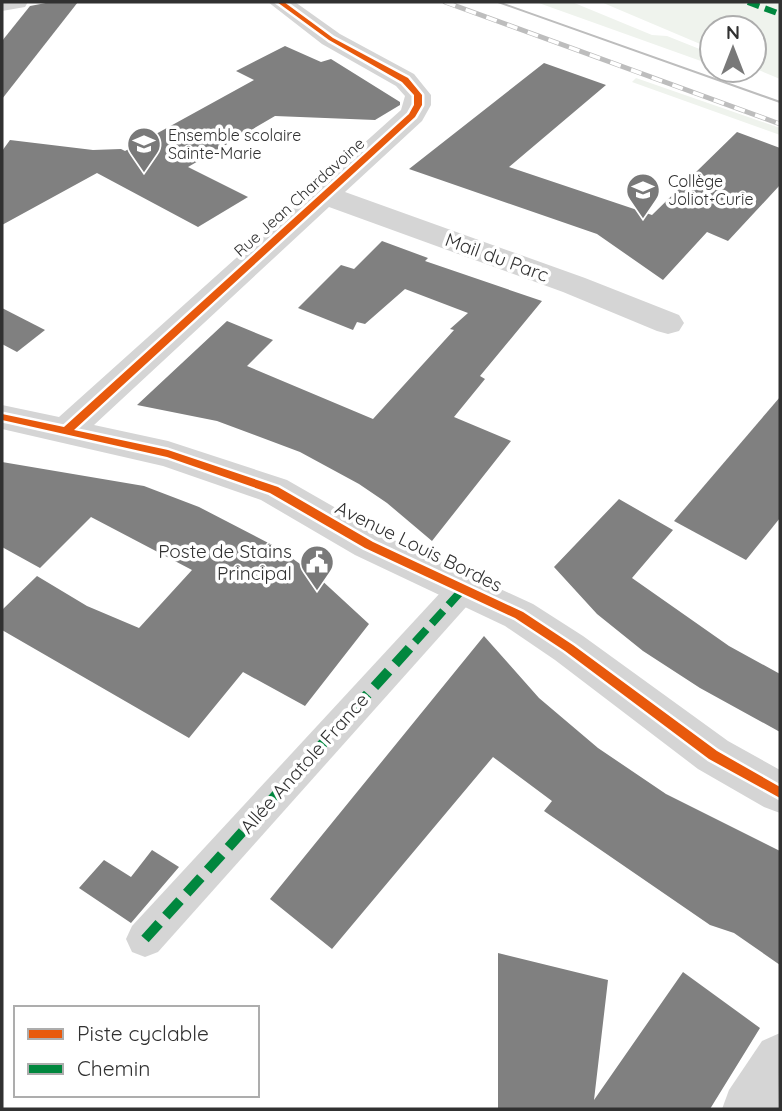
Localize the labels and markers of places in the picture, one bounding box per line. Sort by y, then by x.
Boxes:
school or university icon: Ensemble scolaire Sainte-Marie [125,125,163,174]
place label: Ensemble scolaire Sainte-Marie [168,125,301,163]
school or university icon: Collège Joliot-Curie [624,171,662,220]
place label: Collège Joliot-Curie [668,171,753,209]
place label: Poste de Stains Principal [158,539,292,585]
public building icon: Poste de Stains Principal [298,543,336,592]

